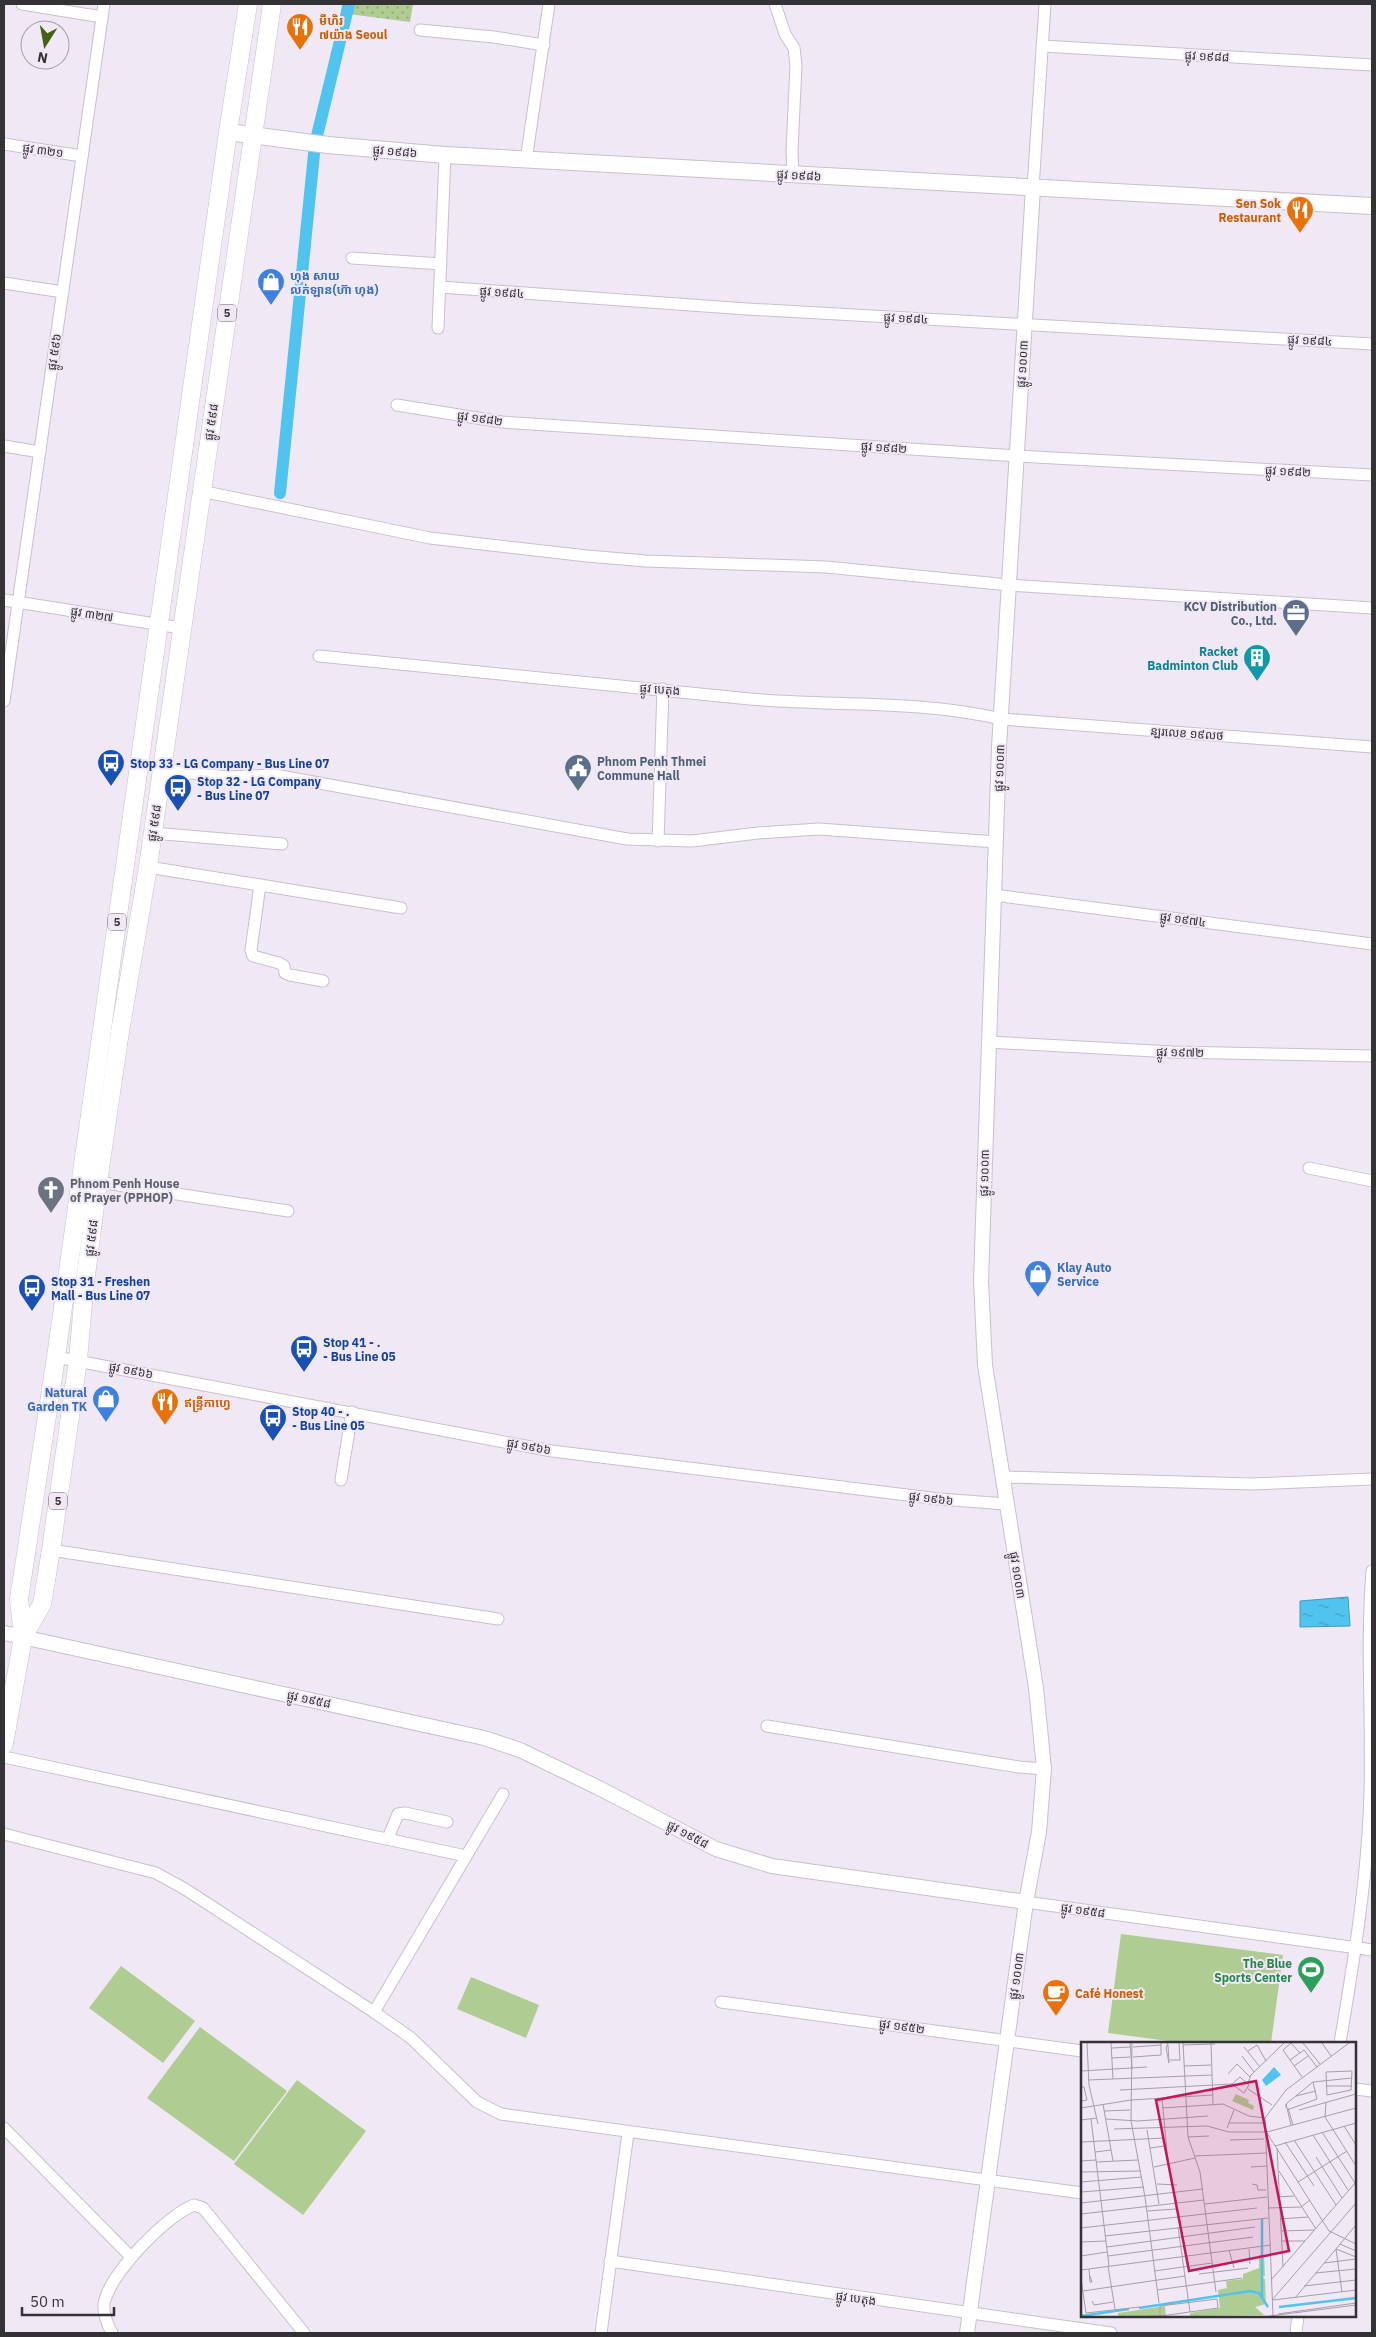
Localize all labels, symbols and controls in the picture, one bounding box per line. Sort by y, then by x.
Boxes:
restaurant icon: មីហិរ ៧យ៉ាង Seoul [285,12,315,51]
place label: មីហិរ ៧យ៉ាង Seoul [319,13,388,42]
north arrow [20,20,70,70]
street label: ផ្លុវ ១៩៨៨ [1184,47,1230,68]
text: N [36,48,49,68]
street label: ផ្លូវ ៣២១ [21,140,65,164]
street label: ផ្លូវ ១៩៨៦ [372,142,418,164]
street label: ផ្លូវ ១៩៨៦ [776,166,822,187]
restaurant icon: Sen Sok Restaurant [1285,195,1315,234]
place label: Sen Sok Restaurant [1219,196,1281,225]
shop icon: ហុង សាយ លក់ឡាន(ហ៊ា ហុង) [256,267,286,306]
place label: ហុង សាយ លក់ឡាន(ហ៊ា ហុង) [290,268,379,297]
street label: ផ្លូវ ១៩៨៤ [479,283,525,305]
road number: 5 [218,304,236,322]
street label: ផ្លូវ ១៩៨៤ [883,309,929,330]
street label: ផ្លូវ ១៩៨៤ [1287,331,1333,352]
street label: ផ្លូវ ៥៩៦ [44,333,68,372]
street label: ផ្លូវ ១០០៣ [1013,340,1034,388]
street label: ផ្លូវ ៥៩៨ [201,403,225,442]
street label: ផ្លូវ ១៩៨២ [456,407,504,432]
street label: ផ្លូវ ១៩៨២ [860,438,908,460]
street label: ផ្លូវ ១៩៨២ [1264,462,1311,483]
office icon: KCV Distribution Co., Ltd. [1281,598,1311,637]
place label: KCV Distribution Co., Ltd. [1184,599,1277,628]
street label: ផ្លូវ ៣២៧ [69,603,114,628]
building icon: Racket Badminton Club [1242,643,1272,682]
place label: Racket Badminton Club [1147,644,1238,673]
street label: ផ្លូវ បេតុង [639,680,681,702]
street label: ន្ឡរលេខ ១៩លថ [1150,723,1224,743]
street label: ផ្លូវ ១០០៣ [991,744,1011,792]
bus stop icon: Stop 33 - LG Company - Bus Line 07 [96,748,126,787]
public building icon: Phnom Penh Thmei Commune Hall [563,753,593,792]
place label: Phnom Penh Thmei Commune Hall [597,754,706,783]
place label: Stop 33 - LG Company - Bus Line 07 [130,756,329,771]
bus stop icon: Stop 32 - LG Company - Bus Line 07 [163,773,193,812]
place label: Stop 32 - LG Company - Bus Line 07 [197,774,322,803]
street label: ផ្លូវ ៥៩៨ [144,804,168,843]
street label: ផ្លូវ ១៩៧៤ [1158,908,1207,933]
road number: 5 [108,914,126,930]
street label: ផ្លូវ ១៩៧២ [1156,1044,1204,1063]
street label: ផ្លូវ ១០០៣ [976,1149,995,1197]
church icon: Phnom Penh House of Prayer (PPHOP) [36,1175,66,1214]
place label: Phnom Penh House of Prayer (PPHOP) [70,1176,180,1205]
street label: ផ្លូវ ៥៩៨ [81,1219,104,1258]
shop icon: Klay Auto Service [1023,1259,1053,1298]
place label: Klay Auto Service [1057,1260,1112,1289]
bus stop icon: Stop 31 - Freshen Mall - Bus Line 07 [17,1273,47,1312]
place label: Stop 31 - Freshen Mall - Bus Line 07 [51,1274,150,1303]
bus stop icon: Stop 41 - . - Bus Line 05 [289,1334,319,1373]
place label: Stop 41 - . - Bus Line 05 [323,1335,396,1364]
street label: ផ្លូវ ១៩៦៦ [107,1358,154,1385]
shop icon: Natural Garden TK [91,1384,121,1423]
place label: Natural Garden TK [27,1385,88,1414]
restaurant icon: ឥន្ទ្រីកាហ្វេ [150,1387,180,1426]
place label: ឥន្ទ្រីកាហ្វេ [184,1395,231,1413]
bus stop icon: Stop 40 - . - Bus Line 05 [258,1403,288,1442]
place label: Stop 40 - . - Bus Line 05 [292,1404,365,1433]
street label: ផ្លូវ ១៩៦៦ [505,1435,552,1461]
street label: ផ្លូវ ១៩៦៦ [907,1488,954,1512]
road number: 5 [49,1492,67,1510]
street label: ផ្លូវ ១០០៣ [1003,1550,1029,1600]
street label: ផ្លូវ ១៩៥៨ [285,1687,332,1714]
street label: ផ្លូវ ១៩៥៨ [663,1817,711,1854]
street label: ផ្លូវ ១៩៥៨ [1059,1899,1106,1924]
street label: ផ្លូវ ១០០៣ [1005,1951,1030,2001]
sports icon: The Blue Sports Center [1296,1955,1326,1994]
place label: The Blue Sports Center [1214,1956,1292,1985]
cafe icon: Café Honest [1041,1978,1071,2017]
place label: Café Honest [1075,1986,1144,2001]
street label: ផ្លូវ ១៩៥២ [878,2015,926,2040]
inset map [1081,2042,1356,2317]
scale bar [22,2284,115,2316]
street label: ផ្លូវ បេតុង [834,2288,877,2312]
text: 50 m [30,2292,65,2311]

